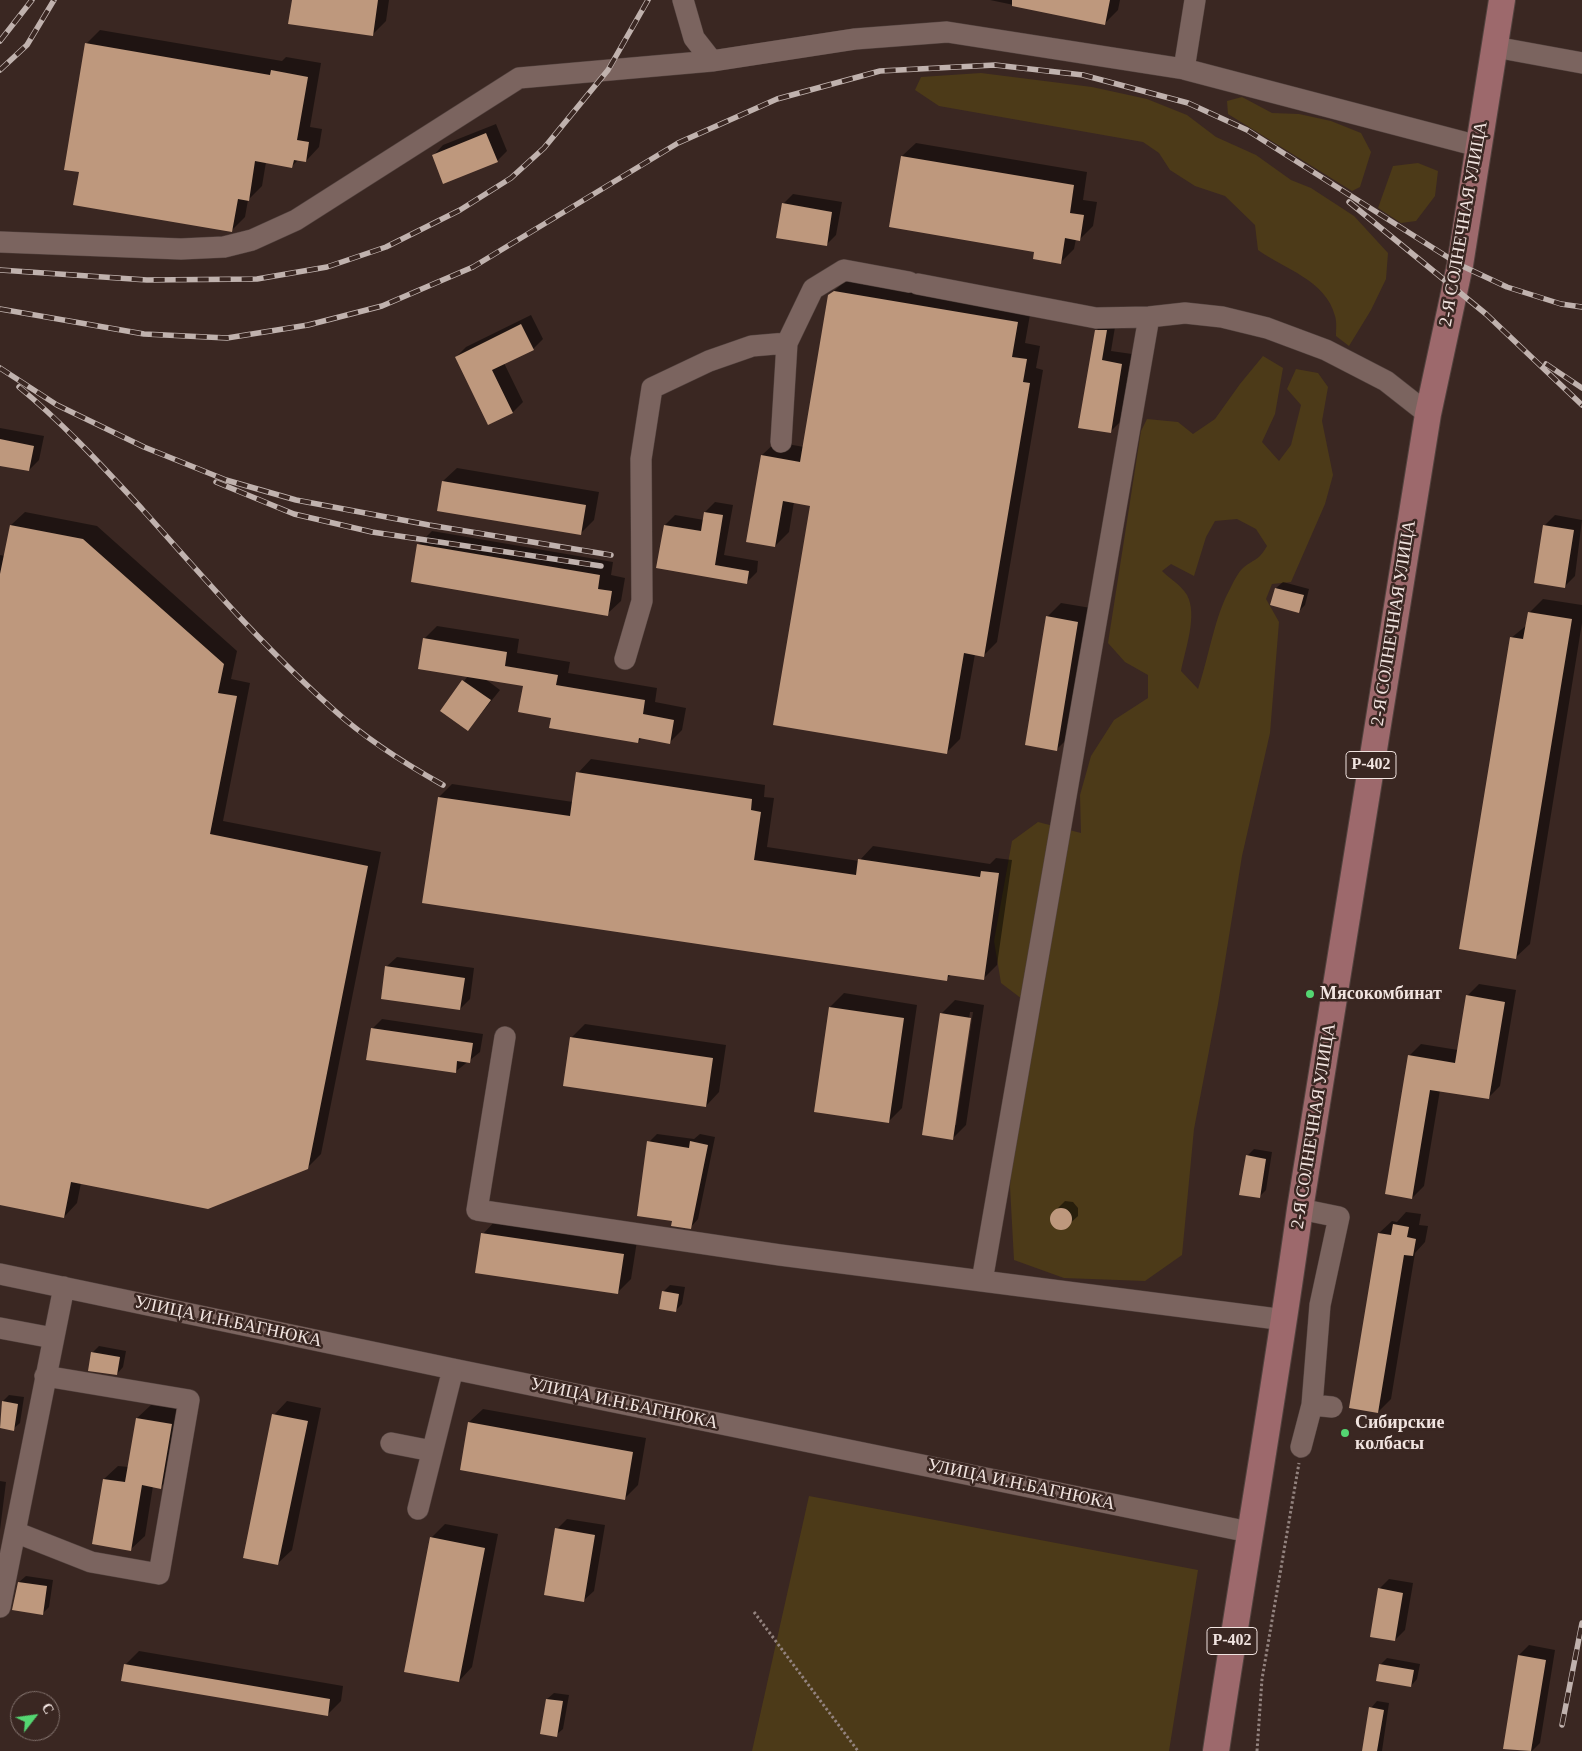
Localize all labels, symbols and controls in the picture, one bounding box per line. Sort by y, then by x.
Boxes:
street label: 2-Я СОЛНЕЧНАЯ УЛИЦА [1435,120,1493,328]
street label: 2-Я СОЛНЕЧНАЯ УЛИЦА [1367,519,1421,727]
road number: Р-402 [1346,752,1396,778]
place label: Мясокомбинат [1320,983,1442,1005]
marker: Мясокомбинат [1304,988,1316,1000]
street label: 2-Я СОЛНЕЧНАЯ УЛИЦА [1287,1022,1341,1230]
street label: УЛИЦА И.Н.БАГНЮКА [132,1292,324,1352]
street label: УЛИЦА И.Н.БАГНЮКА [528,1374,720,1434]
place label: Сибирские колбасы [1355,1412,1444,1455]
marker: Сибирские колбасы [1339,1427,1351,1439]
street label: УЛИЦА И.Н.БАГНЮКА [925,1455,1117,1515]
road number: Р-402 [1207,1628,1257,1654]
north arrow [10,1691,60,1741]
text: С [39,1701,57,1717]

